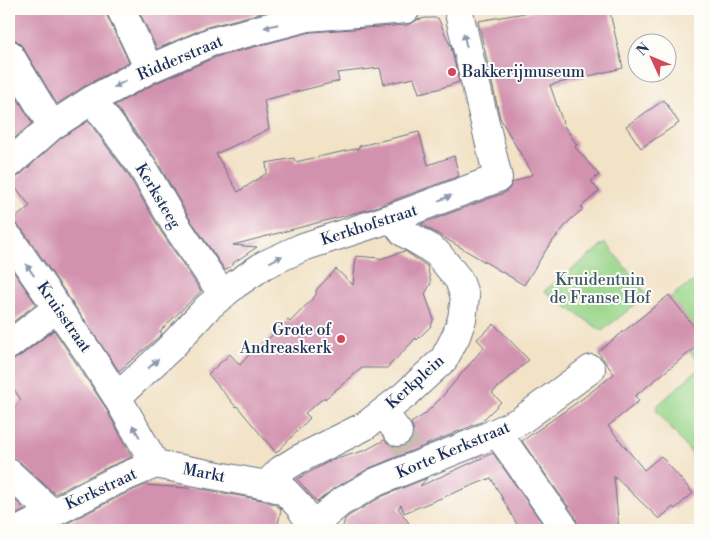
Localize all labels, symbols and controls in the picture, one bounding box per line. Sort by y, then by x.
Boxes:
one-way arrow [264,22,279,30]
street label: Ridderstraat [134,31,226,85]
north arrow [626,32,676,82]
one-way arrow [461,33,469,48]
text: N [633,39,654,60]
place label: Bakkerijmuseum [461,62,585,82]
marker: Bakkerijmuseum [446,66,458,78]
one-way arrow [114,80,127,89]
street label: Kerksteeg [131,160,186,233]
one-way arrow [438,194,452,202]
street label: Kerkhofstraat [318,200,420,250]
one-way arrow [269,255,283,263]
one-way arrow [25,263,35,277]
park label: Kruidentuin de Franse Hof [549,270,652,308]
street label: Kruisstraat [32,278,96,357]
place label: Grote of Andreaskerk [239,320,333,358]
marker: Grote of Andreaskerk [335,333,347,345]
street label: Kerkplein [382,350,449,413]
one-way arrow [147,358,159,370]
street label: Korte Kerkstraat [393,417,513,483]
one-way arrow [132,424,141,437]
street label: Markt [181,459,227,487]
street label: Kerkstraat [62,464,140,514]

